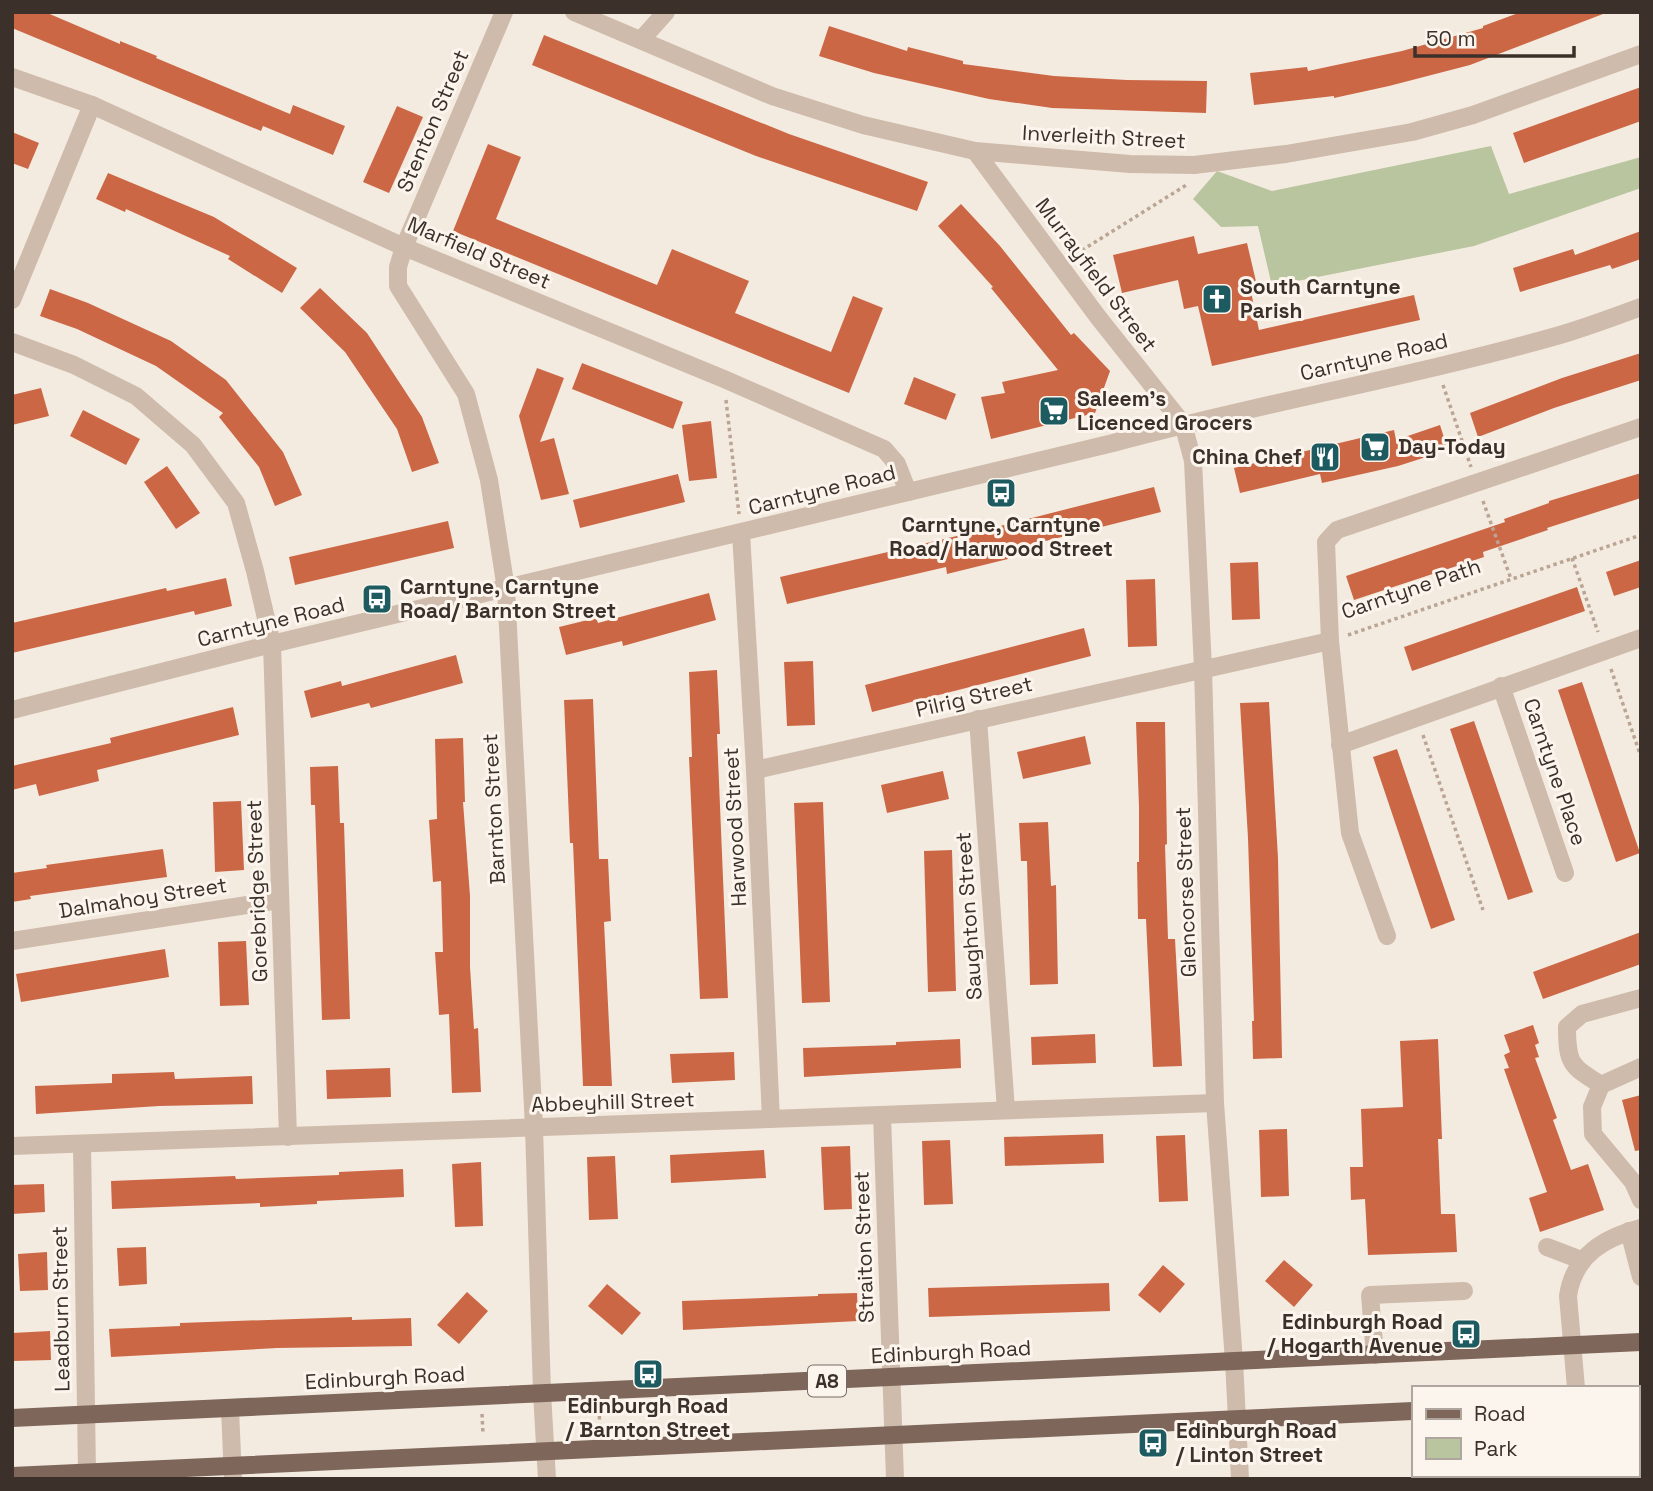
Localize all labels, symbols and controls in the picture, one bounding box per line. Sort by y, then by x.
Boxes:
scale bar [1415,14,1574,58]
text: 50 m [1426,25,1476,52]
street label: Stenton Street [390,46,475,196]
street label: Inverleith Street [1022,119,1186,154]
street label: Murrayfield Street [1030,192,1163,357]
street label: Marfield Street [404,210,555,295]
place label: South Carntyne Parish [1240,273,1401,324]
church icon: South Carntyne Parish [1200,282,1234,316]
street label: Carntyne Road [1297,326,1450,387]
place label: Saleem's Licenced Grocers [1077,385,1253,436]
supermarket icon: Saleem's Licenced Grocers [1037,394,1071,428]
supermarket icon: Day-Today [1358,430,1392,464]
place label: Day-Today [1398,433,1506,460]
restaurant icon: China Chef [1308,440,1342,474]
place label: China Chef [1192,443,1302,470]
street label: Carntyne Road [745,458,898,521]
bus stop icon: Carntyne, Carntyne Road/ Harwood Street [984,476,1018,510]
place label: Carntyne, Carntyne Road/ Harwood Street [889,511,1113,562]
street label: Carntyne Path [1338,552,1484,625]
place label: Carntyne, Carntyne Road/ Barnton Street [400,573,616,624]
bus stop icon: Carntyne, Carntyne Road/ Barnton Street [360,582,394,616]
street label: Carntyne Road [194,590,347,653]
street label: Pilrig Street [913,670,1035,723]
street label: Carntyne Place [1518,695,1593,849]
street label: Barnton Street [476,733,511,885]
street label: Harwood Street [717,747,752,907]
street label: Gorebridge Street [240,799,273,983]
street label: Glencorse Street [1169,806,1202,978]
street label: Saughton Street [949,831,988,1001]
street label: Dalmahoy Street [57,871,229,924]
street label: Abbeyhill Street [531,1085,695,1118]
street label: Straiton Street [847,1171,880,1323]
street label: Leadburn Street [46,1226,75,1392]
place label: Edinburgh Road / Hogarth Avenue [1266,1308,1443,1359]
bus stop icon: Edinburgh Road / Hogarth Avenue [1449,1317,1483,1351]
street label: Edinburgh Road [870,1334,1032,1369]
bus stop icon: Edinburgh Road / Barnton Street [631,1357,665,1391]
street label: Edinburgh Road [304,1360,466,1395]
road number: A8 [808,1366,846,1396]
legend [1412,1386,1639,1477]
place label: Edinburgh Road / Barnton Street [565,1392,730,1443]
text: Road [1474,1400,1526,1427]
place label: Edinburgh Road / Linton Street [1175,1417,1337,1468]
bus stop icon: Edinburgh Road / Linton Street [1136,1426,1170,1460]
text: Park [1474,1435,1518,1462]

